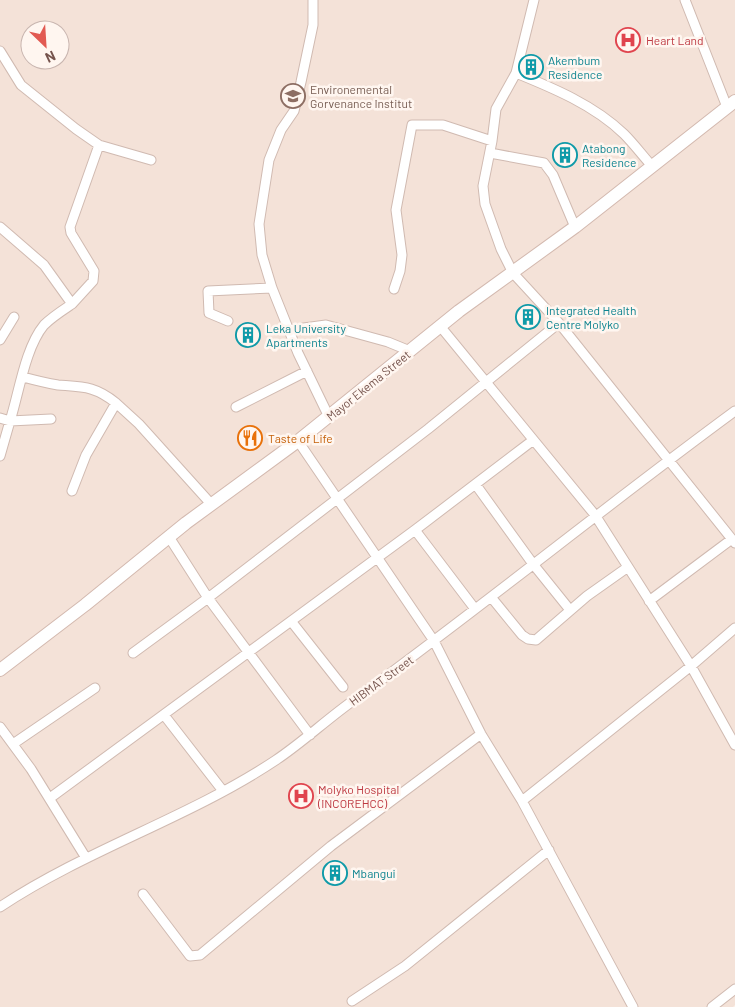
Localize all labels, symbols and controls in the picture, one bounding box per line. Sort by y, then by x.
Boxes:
north arrow [20,20,70,70]
hospital icon: Heart Land [615,27,641,53]
place label: Heart Land [646,33,704,47]
text: N [43,48,59,67]
place label: Akembum Residence [548,53,602,81]
building icon: Akembum Residence [518,54,544,80]
place label: Environemental Gorvenance Institut [310,82,412,110]
school or university icon: Environemental Gorvenance Institut [280,83,306,109]
place label: Atabong Residence [582,141,636,169]
building icon: Atabong Residence [552,142,578,168]
place label: Integrated Health Centre Molyko [546,303,636,331]
building icon: Integrated Health Centre Molyko [515,304,541,330]
place label: Leka University Apartments [266,321,346,349]
building icon: Leka University Apartments [235,322,261,348]
street label: Mayor Ekema Street [323,347,413,423]
restaurant icon: Taste of Life [237,425,263,451]
place label: Taste of Life [268,431,333,445]
street label: HIBMAT Street [346,652,416,708]
place label: Molyko Hospital (INCOREHCC) [317,782,399,810]
hospital icon: Molyko Hospital (INCOREHCC) [288,783,314,809]
building icon: Mbangui [322,860,348,886]
place label: Mbangui [352,866,396,880]

